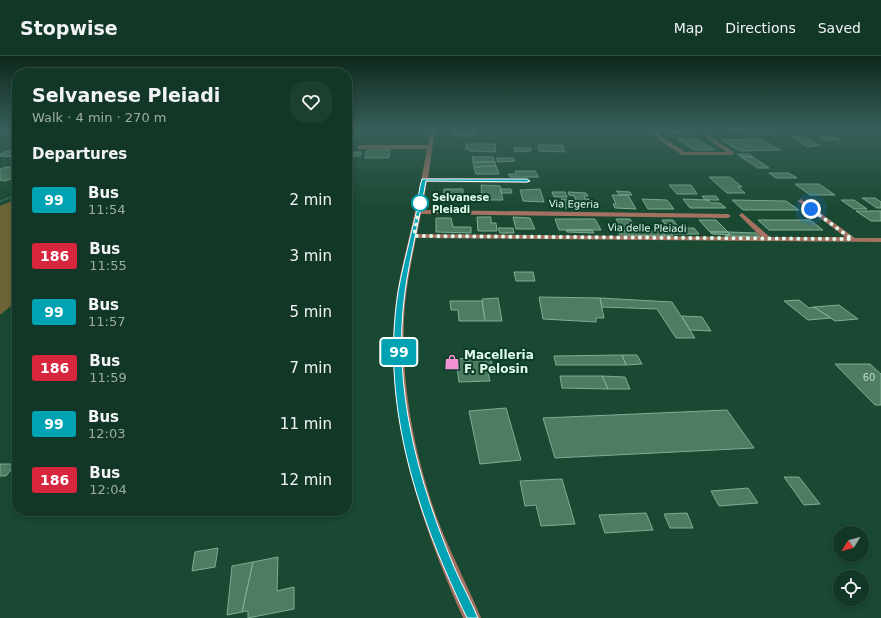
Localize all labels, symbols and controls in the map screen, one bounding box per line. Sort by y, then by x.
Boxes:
text: Stopwise [20,17,118,39]
text: Map [674,20,703,36]
text: Directions [725,20,796,36]
text: Saved [818,20,861,36]
button: heart [290,81,332,123]
text: Selvanese Pleiadi [32,84,220,106]
text: Walk · 4 min · 270 m [32,110,166,125]
text: Departures [32,145,127,163]
text: Bus [88,184,119,202]
text: 2 min [289,191,332,209]
text: 99 [44,192,64,208]
place label: Selvanese Pleiadi [432,192,490,215]
marker: Selvanese Pleiadi [411,194,429,212]
street label: Via Egeria [549,198,599,210]
your location [801,199,821,219]
text: 11:54 [88,202,125,217]
street label: Via delle Pleiadi [607,222,687,234]
text: Bus [89,240,120,258]
text: 3 min [289,247,332,265]
text: 186 [40,248,69,264]
text: 11:55 [89,258,127,273]
text: Bus [88,296,119,314]
text: 5 min [289,303,332,321]
text: 99 [44,304,64,320]
text: 11:57 [88,314,125,329]
line badge: 99 [381,339,417,365]
text: 99 [389,344,409,360]
place label: Macelleria F. Pelosin [464,348,534,376]
text: Bus [89,352,120,370]
shop icon: Macelleria F. Pelosin [443,353,461,371]
text: 7 min [289,359,332,377]
text: 186 [40,360,69,376]
text: 11:59 [89,370,127,385]
house number: 60 [863,372,875,383]
text: Bus [88,408,119,426]
text: 11 min [280,415,332,433]
text: 99 [44,416,64,432]
text: 12:03 [88,426,125,441]
text: Bus [89,464,120,482]
text: 12 min [280,471,332,489]
text: 186 [40,472,69,488]
text: 12:04 [89,482,127,497]
north arrow [833,526,869,562]
map controls [833,526,869,606]
button: locate [833,570,869,606]

